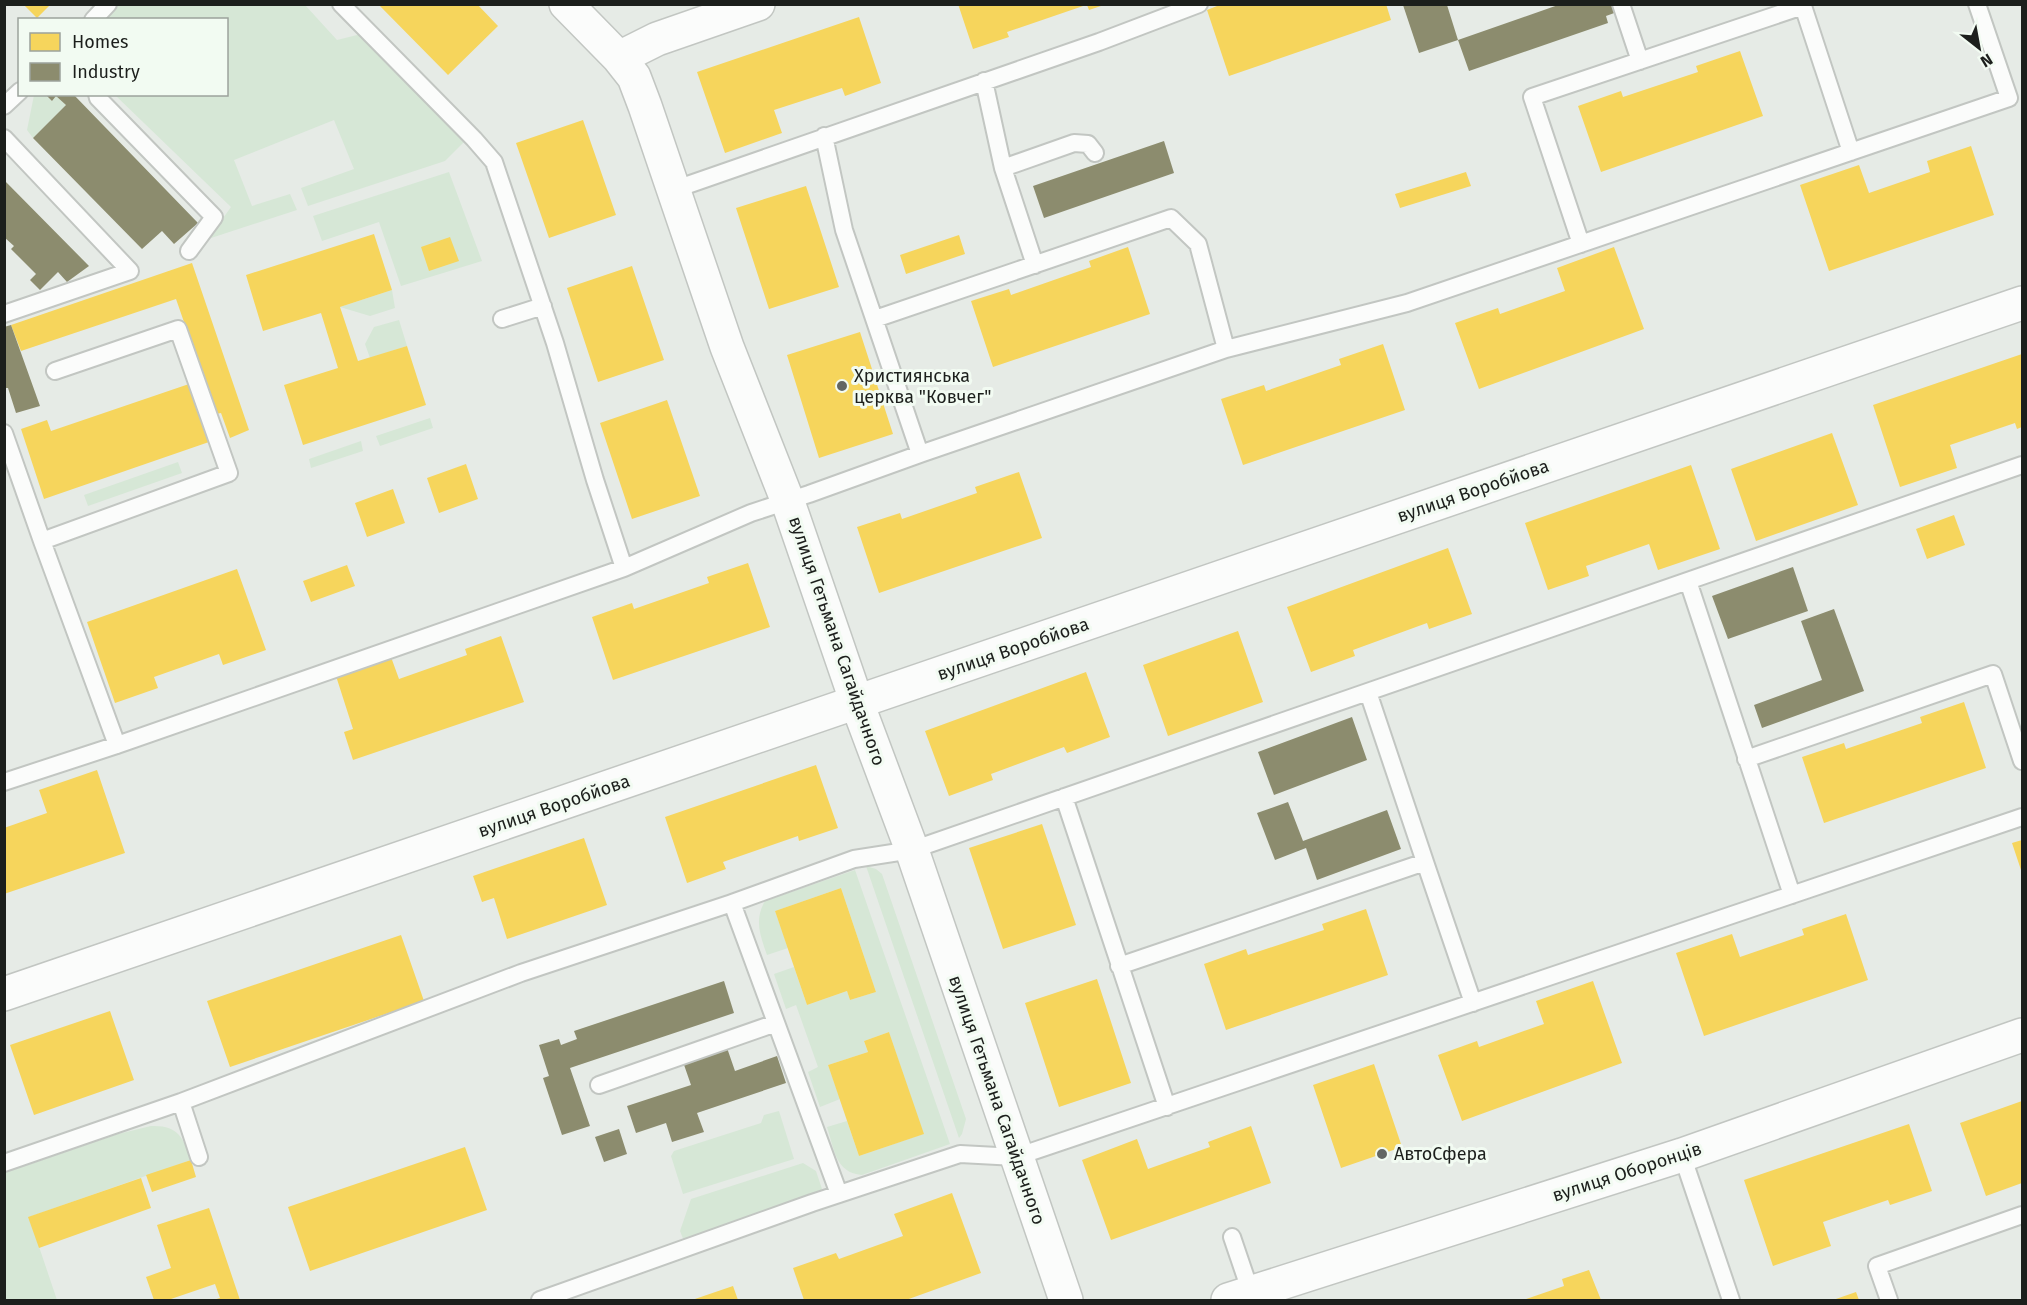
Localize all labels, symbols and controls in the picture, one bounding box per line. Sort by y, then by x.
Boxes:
legend [18,18,228,96]
north arrow [1949,18,2009,78]
text: Homes [72,31,128,53]
text: N [1977,50,1996,71]
text: Industry [72,61,140,83]
place label: Християнська церква "Ковчег" [854,365,991,408]
marker: Християнська церква "Ковчег" [835,379,849,393]
street label: вулиця Воробйова [1394,455,1552,527]
street label: вулиця Гетьмана Сагайдачного [784,513,890,769]
street label: вулиця Воробйова [934,613,1092,685]
street label: вулиця Воробйова [475,770,633,842]
street label: вулиця Гетьмана Сагайдачного [944,972,1050,1228]
street label: вулиця Оборонців [1549,1137,1705,1207]
place label: АвтоСфера [1394,1143,1487,1165]
marker: АвтоСфера [1375,1147,1389,1161]

